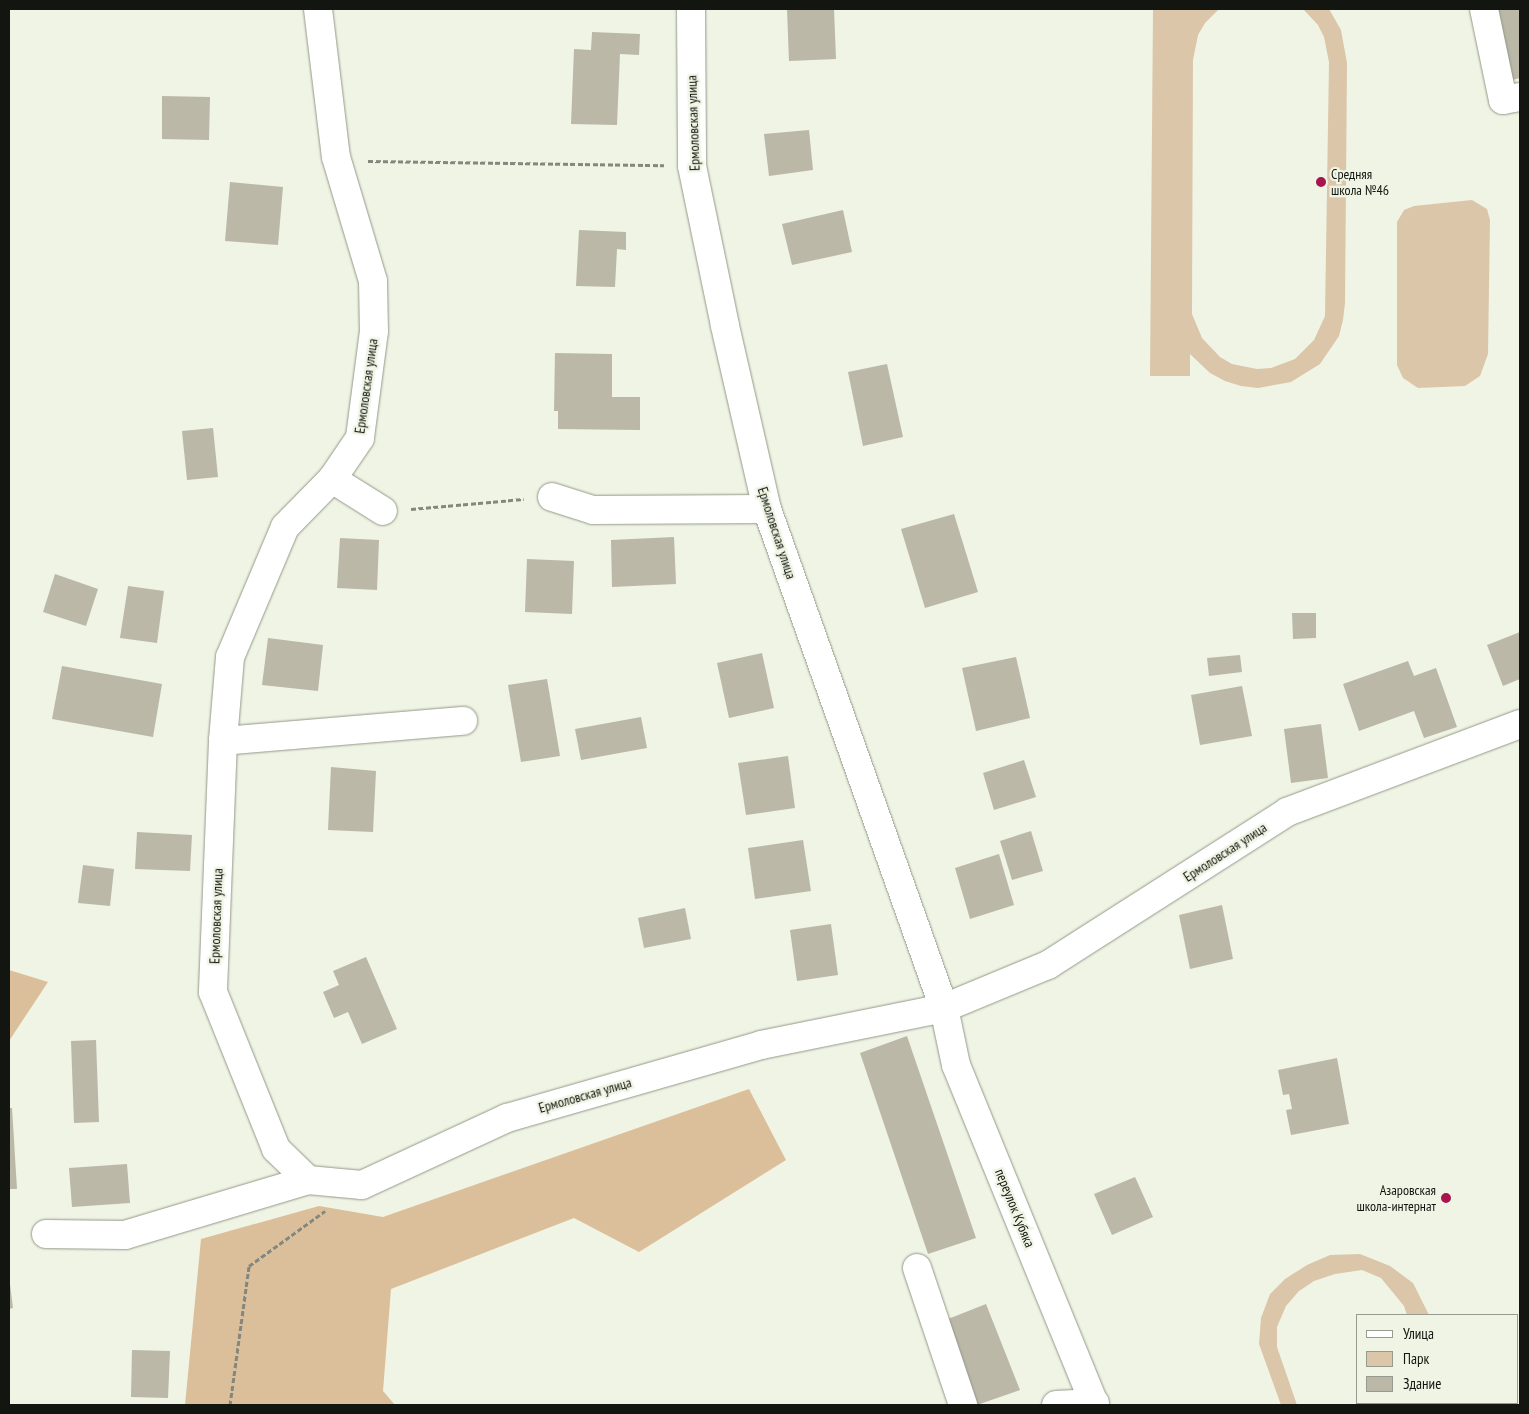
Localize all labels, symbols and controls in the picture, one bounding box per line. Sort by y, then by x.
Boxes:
street label: Ермоловская улица [683,75,703,171]
place label: Средняя школа №46 [1331,166,1389,198]
marker: Средняя школа №46 [1315,176,1327,188]
street label: Ермоловская улица [351,337,381,435]
street label: Ермоловская улица [754,485,800,581]
street label: Ермоловская улица [1180,819,1270,885]
street label: Ермоловская улица [206,868,226,964]
street label: Ермоловская улица [537,1074,633,1116]
street label: переулок Кубяка [992,1166,1038,1250]
place label: Азаровская школа-интернат [1356,1182,1436,1214]
marker: Азаровская школа-интернат [1440,1192,1452,1204]
legend [1356,1314,1519,1404]
text: Улица [1403,1324,1434,1343]
text: Парк [1403,1349,1429,1368]
text: Здание [1403,1374,1441,1393]

